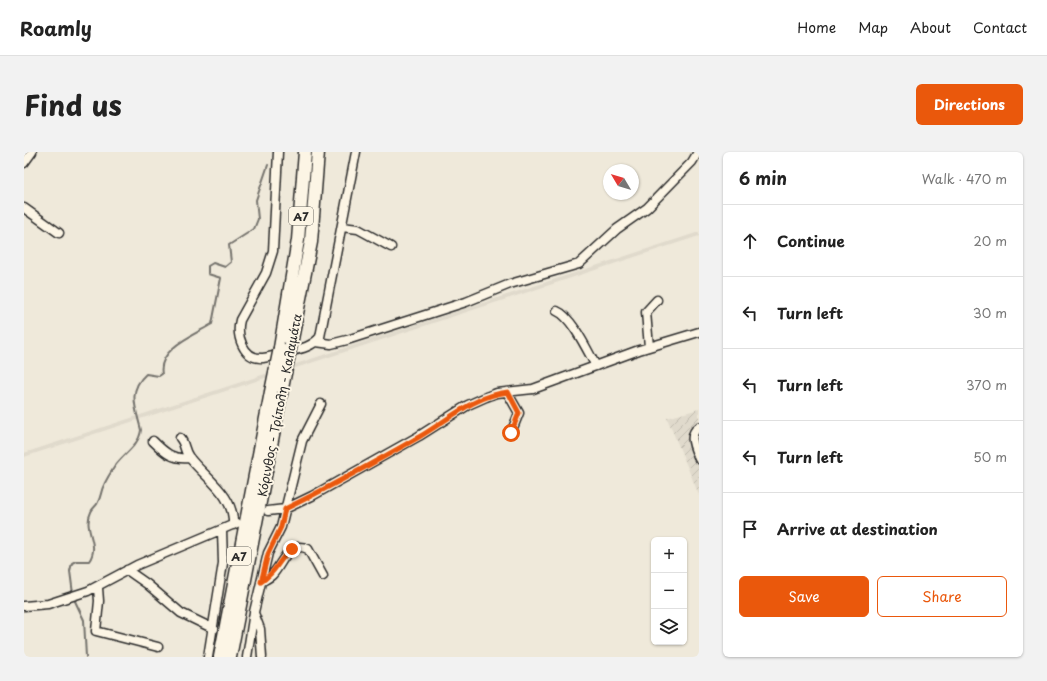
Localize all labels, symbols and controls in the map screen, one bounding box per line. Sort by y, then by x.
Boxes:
text: Roamly [20,14,92,42]
text: Home [797,17,836,38]
text: Map [858,17,888,38]
text: About [910,17,951,38]
text: Contact [973,17,1027,38]
text: Find us [24,83,122,126]
button: Directions [916,84,1023,125]
north arrow [603,164,639,200]
text: 6 min [739,165,787,191]
text: Walk · 470 m [922,169,1007,188]
road number: Α7 [289,207,313,225]
text: Continue [777,229,845,252]
icon: ahead [739,230,761,252]
text: 20 m [973,231,1007,250]
text: Turn left [777,301,843,324]
icon: left [739,302,761,324]
text: 30 m [973,303,1007,322]
street label: Κόρινθος - Τρίπολη - Καλαμάτα [252,312,306,498]
text: Turn left [777,373,843,396]
icon: left [739,374,761,396]
text: 370 m [966,375,1007,394]
route start [502,424,520,442]
text: Turn left [777,445,843,468]
icon: left [739,446,761,468]
text: 50 m [973,447,1007,466]
text: Arrive at destination [777,517,938,540]
icon: arrive [739,518,761,540]
map controls [651,537,687,645]
button: + [651,537,687,573]
route end [283,540,301,558]
road number: Α7 [227,547,251,565]
button: − [651,573,687,609]
button: Save [739,576,869,617]
button: Share [877,576,1007,617]
button: layers [651,609,687,645]

